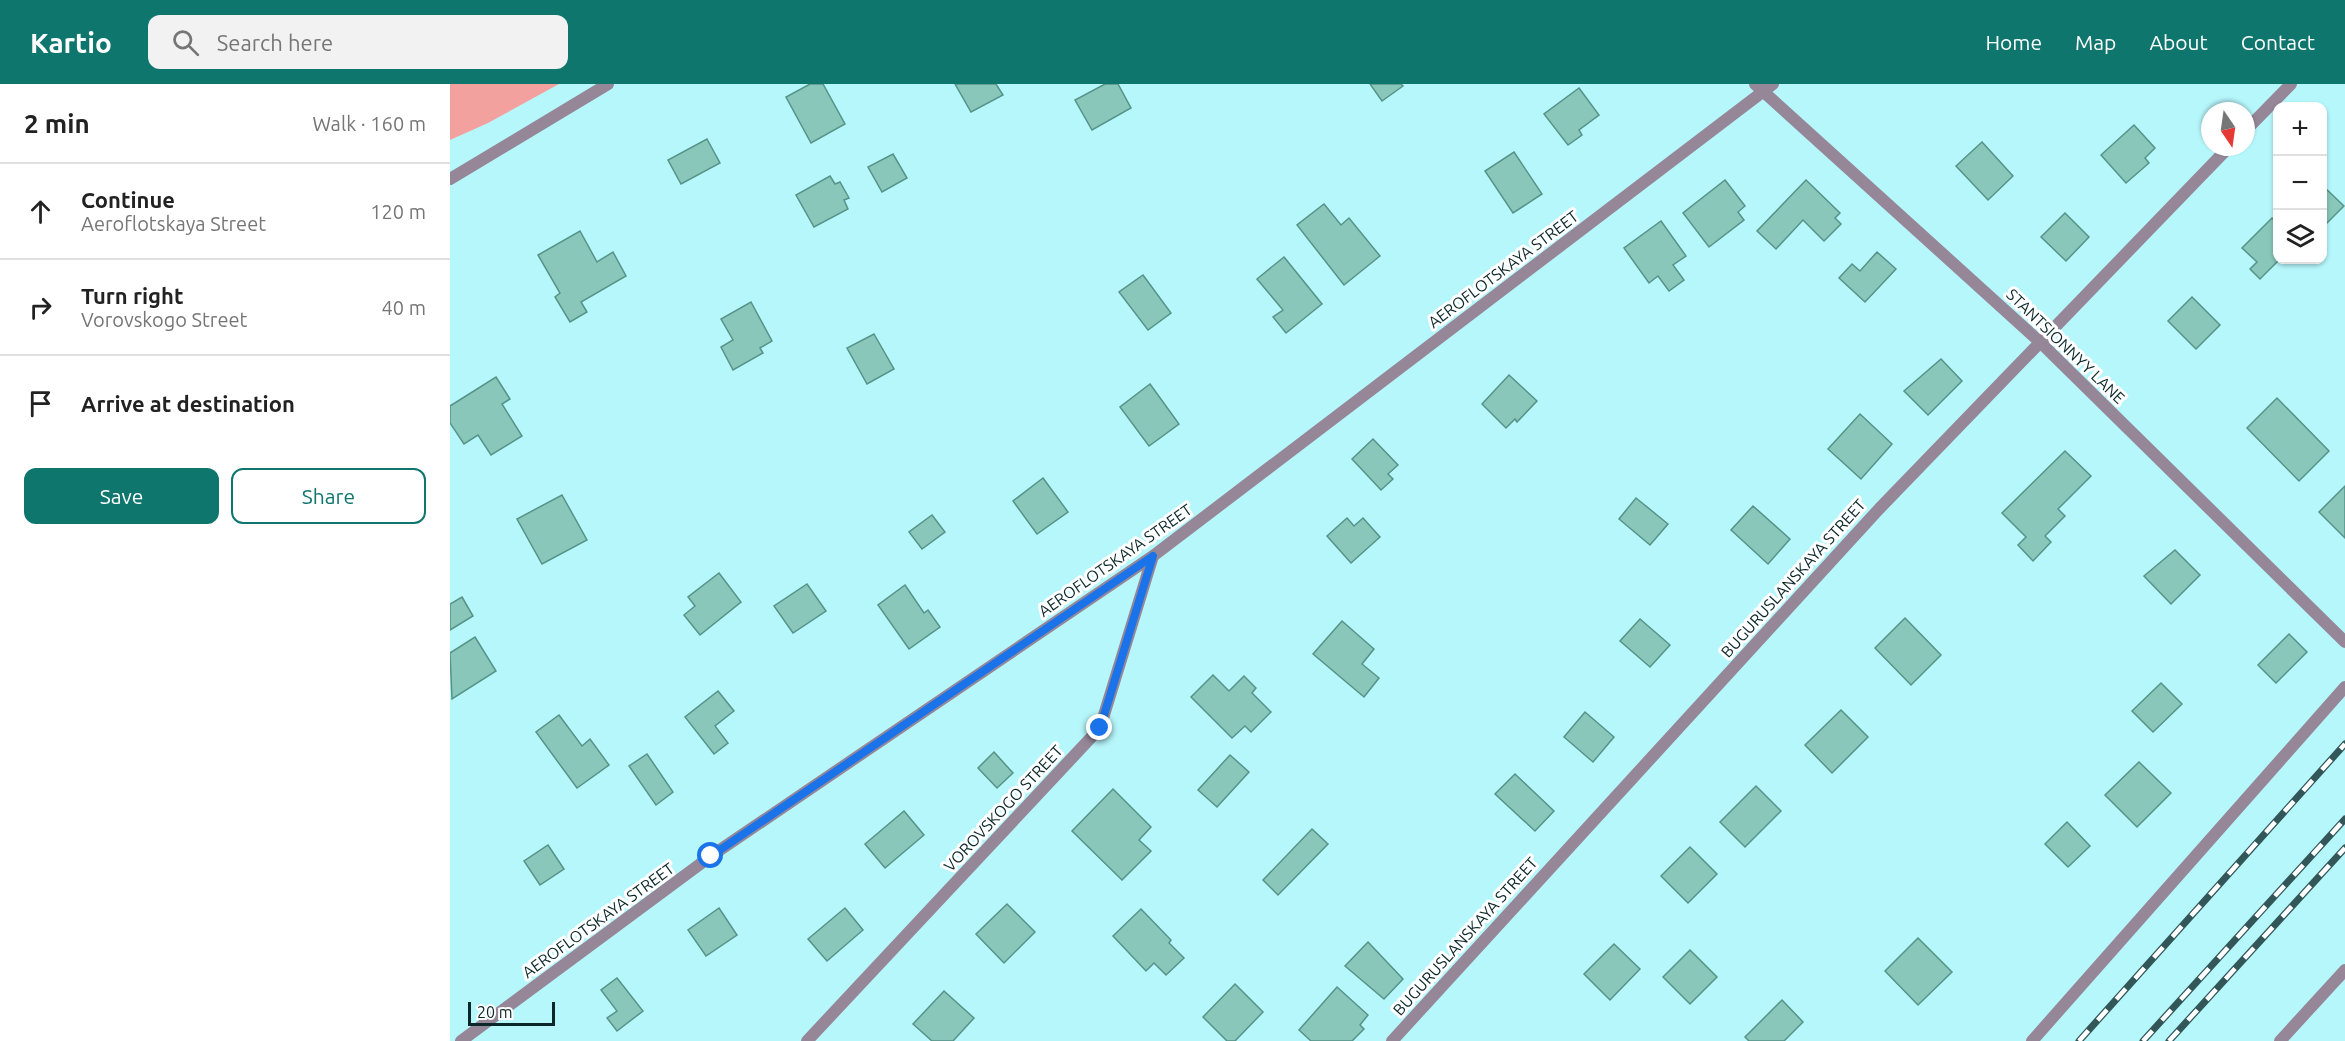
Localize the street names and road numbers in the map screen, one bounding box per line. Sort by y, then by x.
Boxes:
street label: AEROFLOTSKAYA STREET [1424,207,1582,331]
street label: STANTSIONNYY LANE [2003,285,2129,407]
street label: BUGURUSLANSKAYA STREET [1717,495,1869,661]
street label: AEROFLOTSKAYA STREET [1035,500,1195,620]
street label: VOROVSKOGO STREET [940,741,1066,875]
street label: BUGURUSLANSKAYA STREET [1389,853,1541,1019]
street label: AEROFLOTSKAYA STREET [519,859,677,981]

